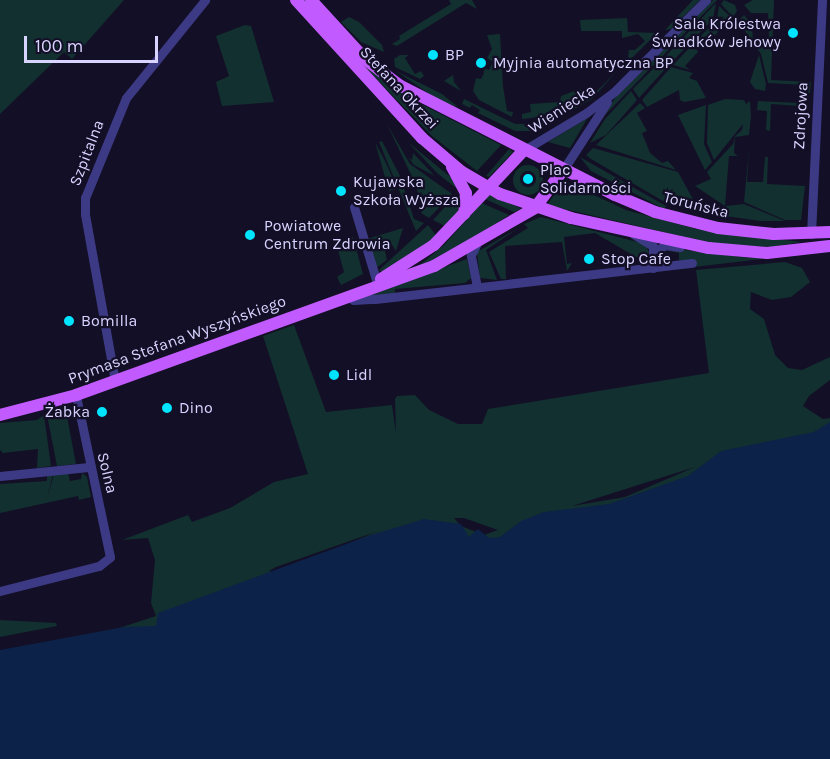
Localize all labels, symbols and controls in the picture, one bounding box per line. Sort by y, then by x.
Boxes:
place label: Sala Królestwa Świadków Jehowy [651,14,781,52]
scale bar [27,24,160,62]
marker: Sala Królestwa Świadków Jehowy [786,26,800,40]
text: 100 m [35,35,83,57]
street label: Stefana Okrzei [356,43,442,133]
place label: BP [445,45,464,65]
marker: BP [426,48,440,62]
place label: Myjnia automatyczna BP [493,53,673,73]
marker: Myjnia automatyczna BP [474,56,488,70]
street label: Wieniecka [525,80,599,138]
street label: Zdrojowa [790,82,812,150]
street label: Szpitalna [66,117,108,189]
place label: Plac Solidarności [540,160,632,198]
place label: Kujawska Szkoła Wyższa [353,172,459,210]
marker: Plac Solidarności [521,172,535,186]
marker: Kujawska Szkoła Wyższa [334,184,348,198]
street label: Toruńska [661,188,731,222]
place label: Powiatowe Centrum Zdrowia [264,216,391,254]
marker: Powiatowe Centrum Zdrowia [241,226,259,244]
place label: Stop Cafe [601,249,671,269]
marker: Stop Cafe [582,252,596,266]
street label: Prymasa Stefana Wyszyńskiego [65,292,289,388]
place label: Bomilla [81,311,137,331]
marker: Bomilla [62,314,76,328]
place label: Lidl [346,365,372,385]
marker: Lidl [327,368,341,382]
place label: Dino [179,398,213,418]
marker: Dino [160,401,174,415]
place label: Żabka [44,402,90,422]
marker: Żabka [95,405,109,419]
street label: Solna [93,451,121,495]

